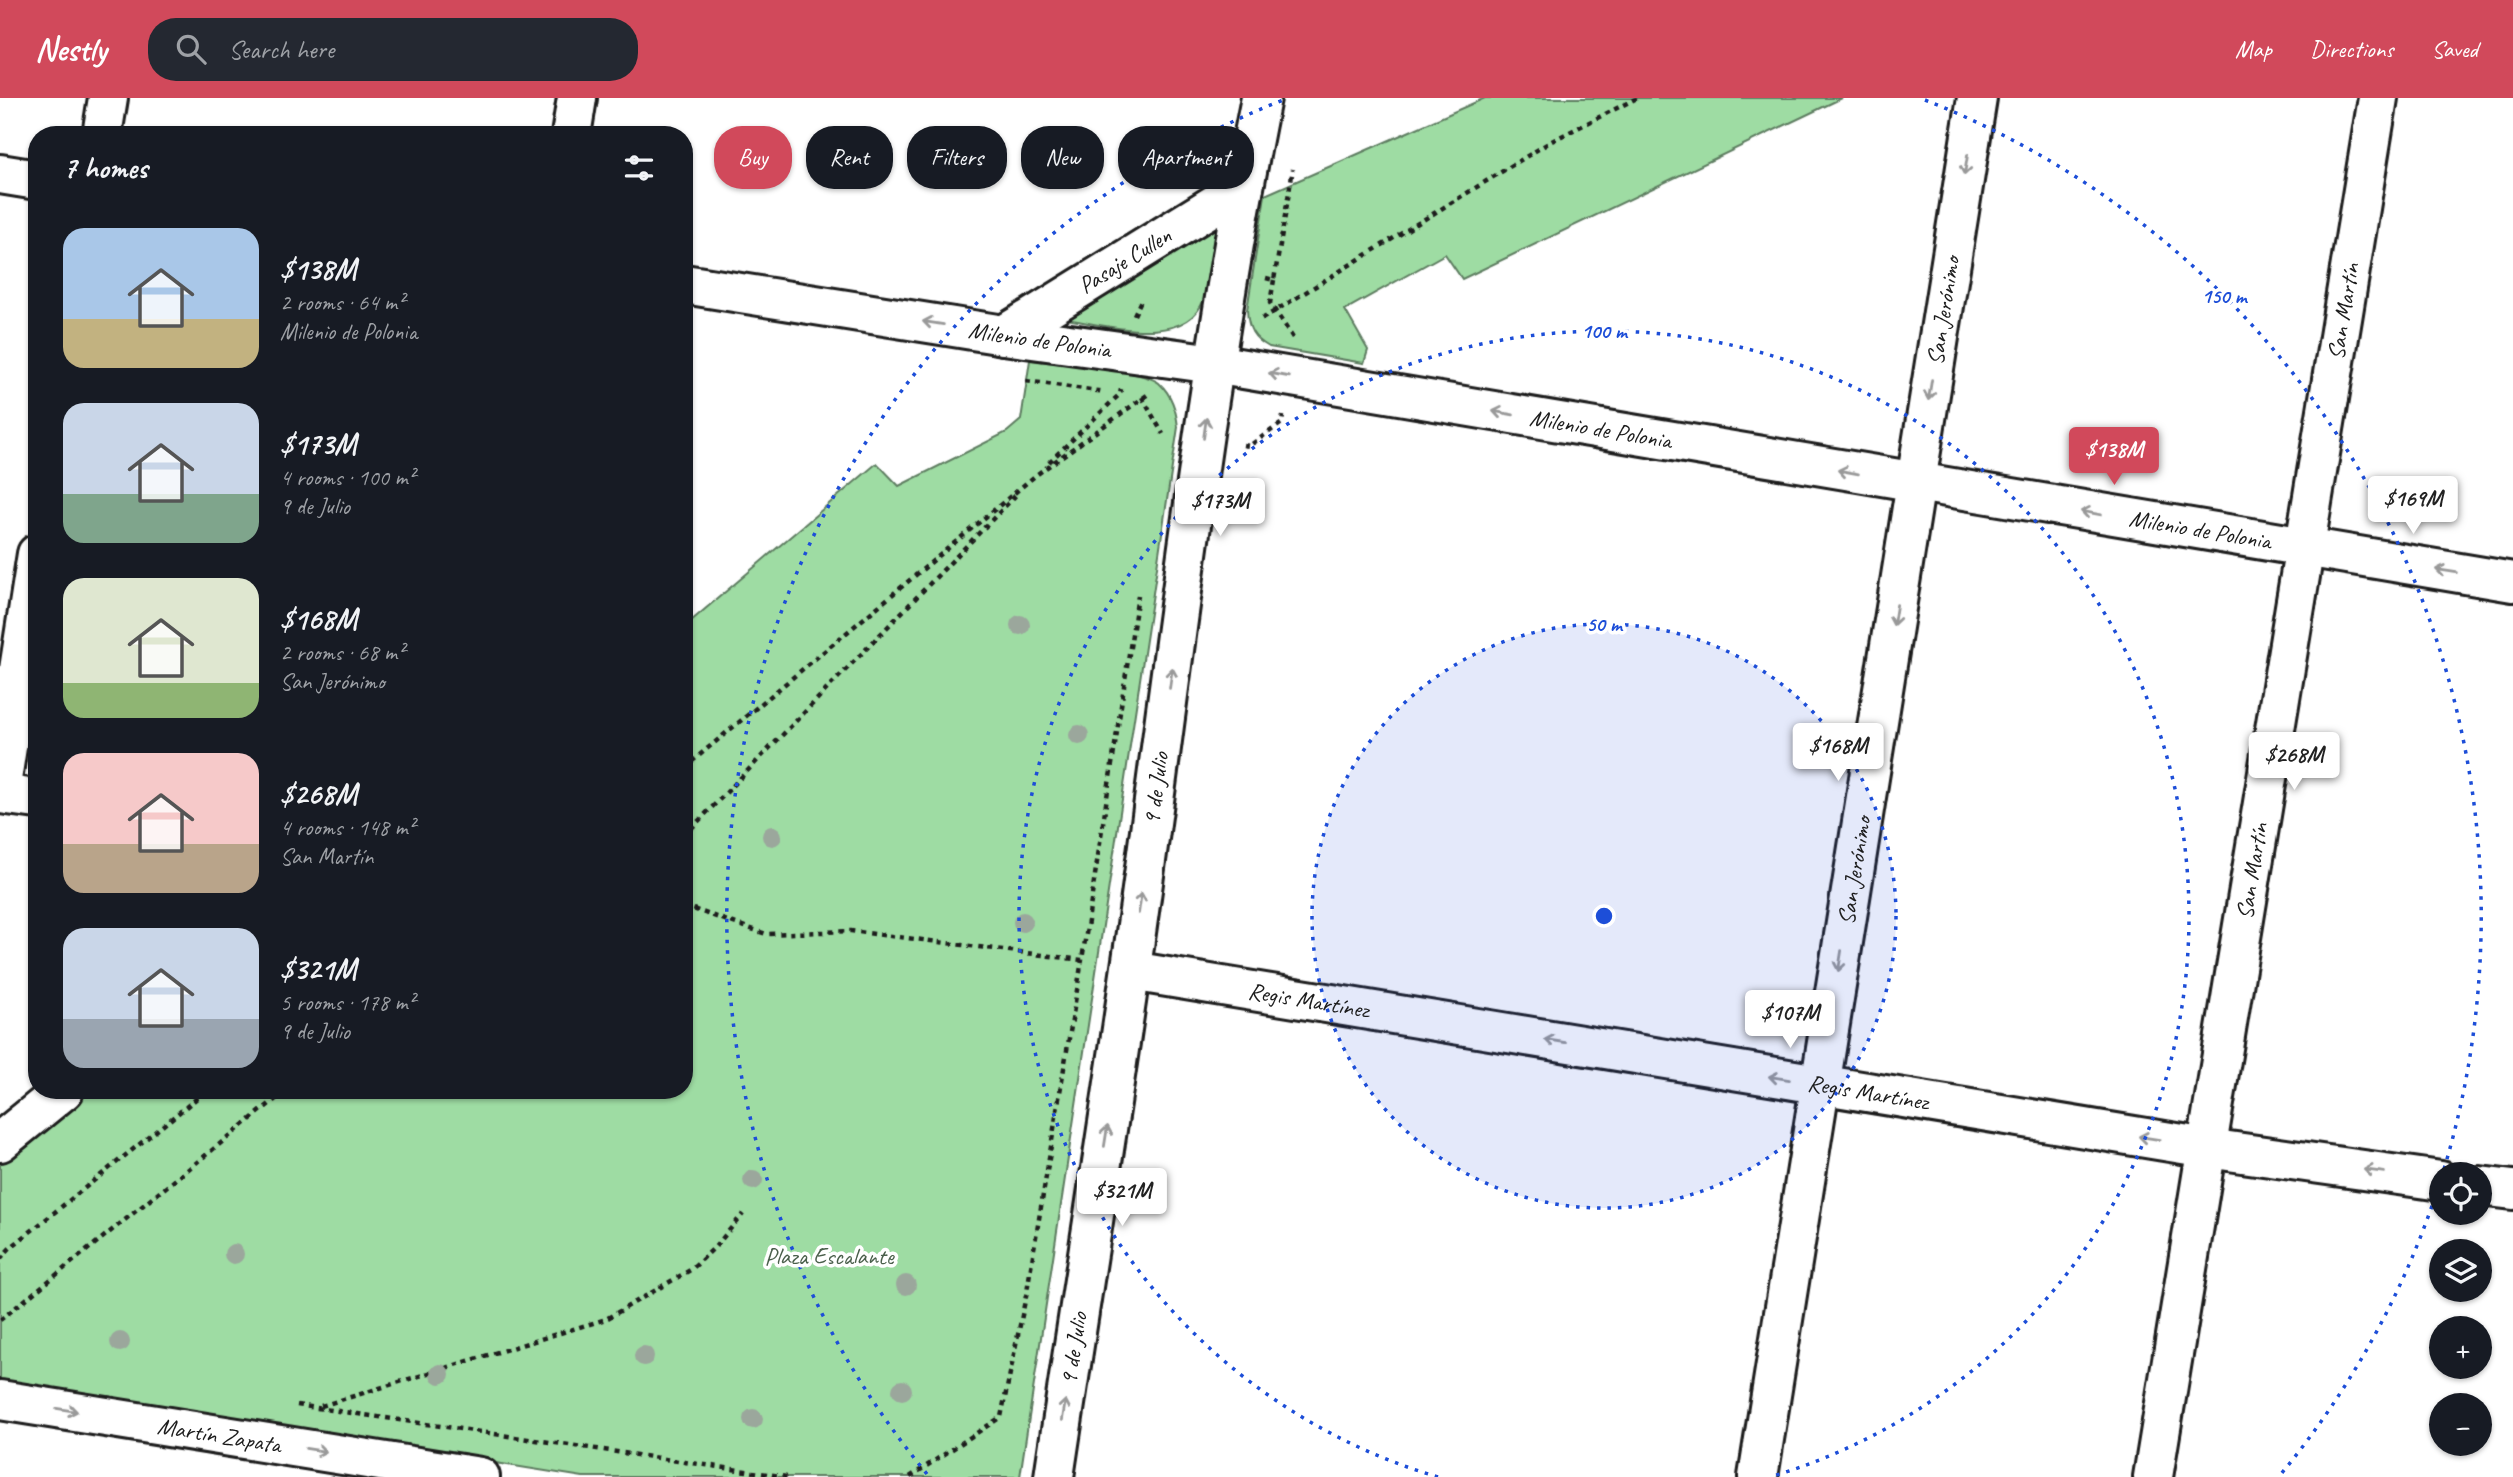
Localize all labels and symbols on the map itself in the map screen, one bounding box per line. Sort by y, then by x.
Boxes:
one-way arrow [1959,154,1972,176]
street label: Pasaje Cullen [1073,220,1177,300]
street label: San Jerónimo [1920,252,1967,367]
street label: San Martín [2321,260,2366,362]
text: 150 m [2201,283,2249,309]
street label: Milenio de Polonia [966,315,1115,365]
one-way arrow [922,316,945,329]
text: 100 m [1581,318,1629,344]
one-way arrow [1268,368,1291,381]
one-way arrow [1923,378,1936,401]
street label: Milenio de Polonia [1527,402,1676,456]
one-way arrow [1492,406,1515,419]
one-way arrow [1199,417,1212,440]
pin: $138M [2065,428,2163,487]
one-way arrow [1837,465,1860,478]
pin: $169M [2364,476,2462,536]
pin: $173M [1171,478,1269,538]
street label: Milenio de Polonia [2127,503,2275,557]
one-way arrow [2080,506,2103,519]
one-way arrow [2435,564,2458,577]
one-way arrow [1888,603,1901,626]
text: 50 m [1586,611,1624,637]
one-way arrow [1165,667,1178,689]
pin: $168M [1789,724,1887,783]
pin: $268M [2245,732,2343,792]
street label: 9 de Julio [1136,749,1175,827]
street label: San Jerónimo [1831,812,1878,927]
street label: San Martín [2229,819,2275,921]
one-way arrow [1134,892,1147,915]
centre of rings [1592,904,1616,928]
one-way arrow [1834,949,1847,971]
street label: Regis Martínez [1246,976,1374,1025]
pin: $107M [1741,990,1839,1050]
one-way arrow [1544,1034,1566,1047]
street label: Regis Martínez [1806,1068,1933,1117]
one-way arrow [1768,1071,1791,1084]
one-way arrow [1100,1125,1113,1148]
one-way arrow [2138,1131,2160,1144]
one-way arrow [2363,1164,2386,1177]
pin: $321M [1073,1168,1171,1228]
park label: Plaza Escalante [764,1241,896,1271]
street label: 9 de Julio [1053,1309,1094,1387]
one-way arrow [1058,1399,1071,1421]
one-way arrow [56,1404,78,1417]
street label: Martín Zapata [155,1410,285,1460]
one-way arrow [304,1444,327,1457]

